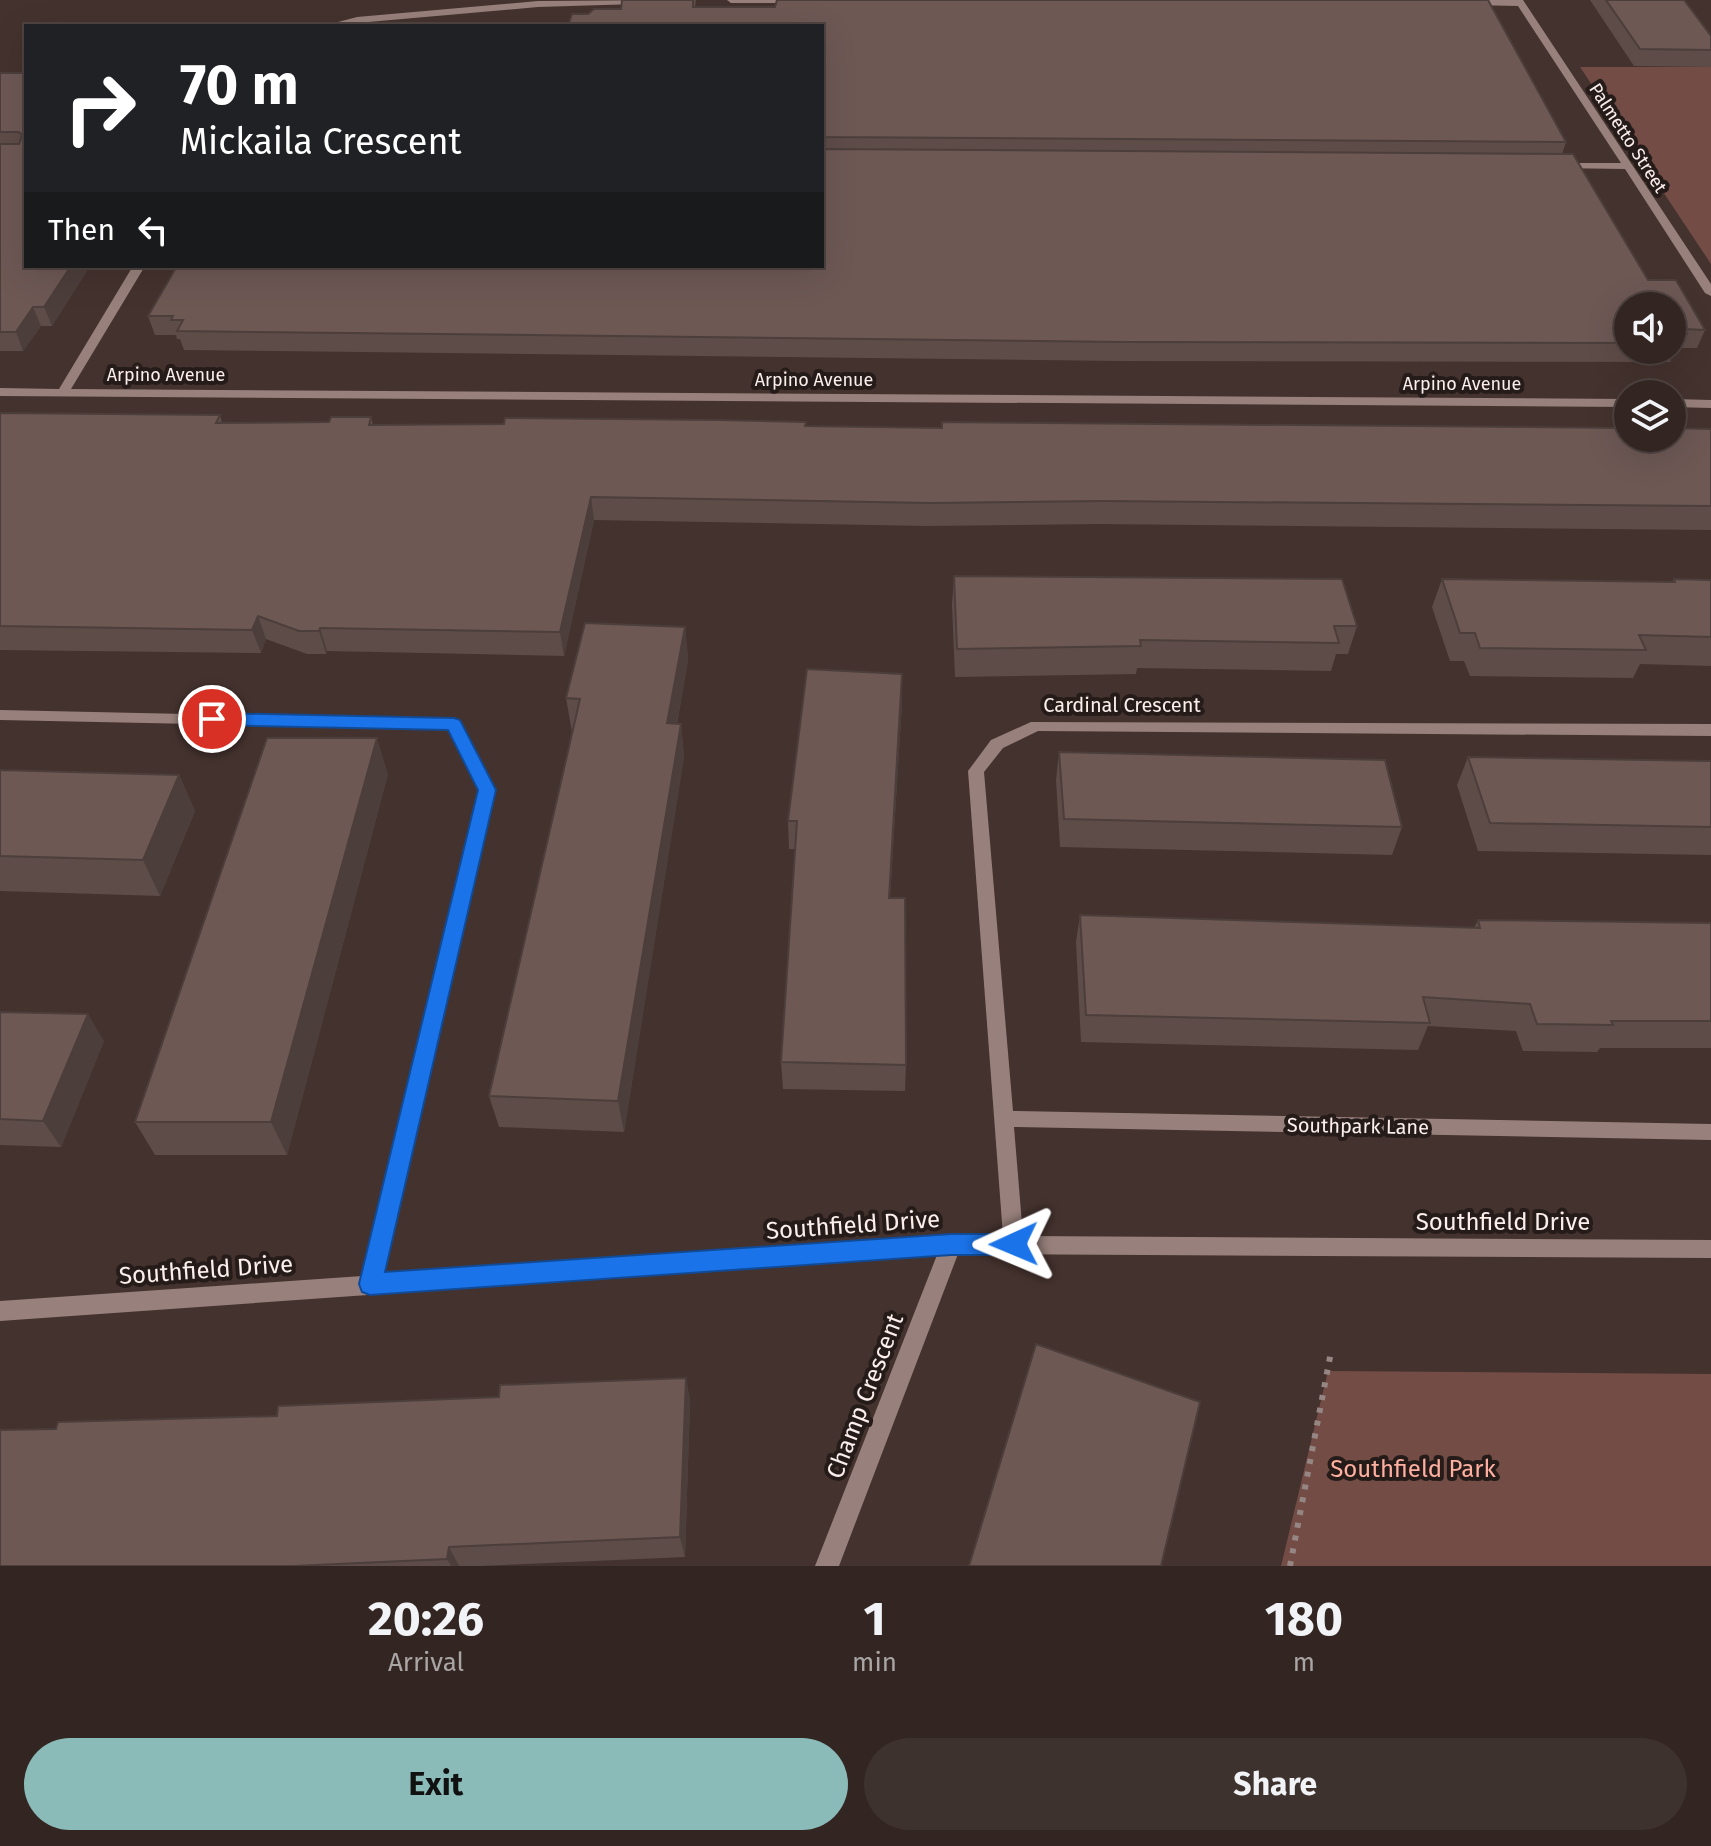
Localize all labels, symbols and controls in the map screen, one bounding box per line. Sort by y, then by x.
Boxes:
text: 70 m [180,52,299,119]
icon: right [48,56,152,160]
street label: Palmetto Street [1584,79,1672,197]
text: Mickaila Crescent [180,120,462,164]
icon: left [131,208,175,252]
text: Then [48,212,115,248]
map controls [1614,292,1686,452]
button: sound [1614,292,1686,364]
street label: Arpino Avenue [107,364,225,386]
street label: Arpino Avenue [755,369,873,391]
street label: Arpino Avenue [1403,373,1521,395]
button: layers [1614,380,1686,452]
pin [178,685,246,753]
street label: Cardinal Crescent [1043,693,1201,717]
icon: arrive [190,697,234,741]
street label: Southpark Lane [1287,1113,1429,1139]
position arrow [972,1202,1056,1286]
street label: Southfield Drive [765,1205,941,1245]
street label: Southfield Drive [1416,1208,1590,1236]
street label: Southfield Drive [118,1250,294,1290]
street label: Champ Crescent [821,1309,909,1482]
park label: Southfield Park [1330,1455,1496,1483]
text: 20:26 [368,1590,484,1648]
text: 1 [863,1590,886,1648]
text: 180 [1265,1590,1343,1648]
text: Arrival [388,1647,464,1678]
text: min [852,1647,897,1678]
text: m [1293,1647,1315,1678]
button: Exit [24,1738,848,1830]
button: Share [864,1738,1687,1830]

